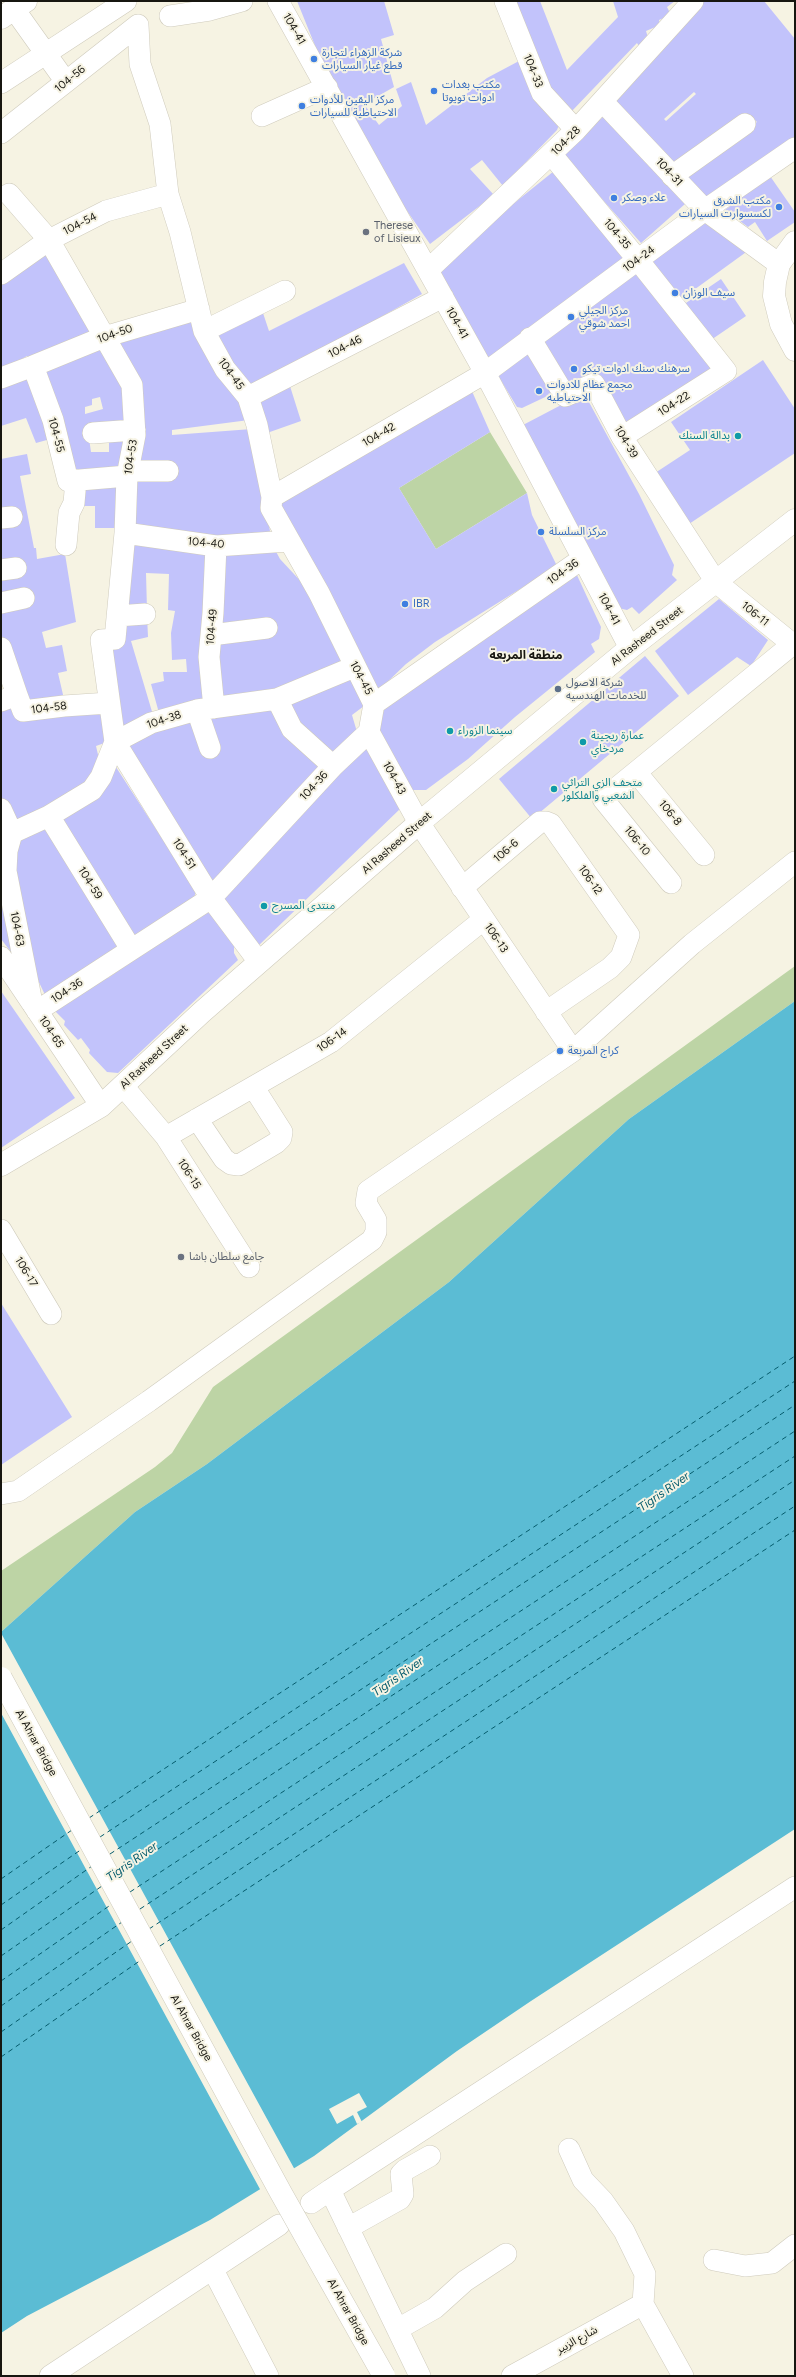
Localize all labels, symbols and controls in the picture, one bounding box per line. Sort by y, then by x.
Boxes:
street label: 104-41 [280,11,308,47]
place label: شركة الزهراء لتجارة قطع غيار السيارات [322,46,402,72]
street label: 104-33 [520,52,546,90]
marker: شركة الزهراء لتجارة قطع غيار السيارات [309,54,319,64]
street label: 104-56 [52,63,88,95]
place label: مكتب بغدات ادوات تويوتا [442,78,500,104]
marker: مكتب بغدات ادوات تويوتا [429,86,439,96]
place label: مركز اليقين للأدوات الاحتياطية للسيارات [310,93,397,119]
marker: مركز اليقين للأدوات الاحتياطية للسيارات [297,101,307,111]
street label: 104-28 [549,124,583,158]
street label: 104-31 [653,155,685,189]
place label: علاء وصكر [622,191,666,205]
marker: علاء وصكر [609,193,619,203]
place label: مكتب الشرق لكسسوارت السيارات [679,194,771,220]
marker: مكتب الشرق لكسسوارت السيارات [774,202,784,212]
street label: 104-54 [61,210,99,238]
street label: 104-35 [601,216,633,252]
place label: Therese of Lisieux [374,219,420,245]
marker: Therese of Lisieux [361,227,371,237]
street label: 104-24 [621,243,657,275]
place label: سيف الوزان [683,286,735,300]
marker: سيف الوزان [670,288,680,298]
place label: مركز الجيلي احمد شوقي [579,304,630,330]
street label: 104-41 [443,305,471,341]
marker: مركز الجيلي احمد شوقي [566,312,576,322]
street label: 104-50 [96,322,134,346]
street label: 104-46 [326,333,364,361]
street label: 104-45 [215,355,247,393]
place label: سرهنك سنك ادوات تيكو [582,362,690,376]
marker: سرهنك سنك ادوات تيكو [569,364,579,374]
place label: مجمع عظام للادوات الاحتياطيه [547,378,632,404]
marker: مجمع عظام للادوات الاحتياطيه [534,386,544,396]
street label: 104-22 [656,389,692,419]
street label: 104-55 [45,416,67,454]
street label: 104-42 [360,420,398,450]
street label: 104-39 [611,424,641,460]
place label: بدالة السنك [679,429,730,443]
marker: بدالة السنك [733,431,743,441]
street label: 104-53 [122,439,140,475]
place label: مركز السلسلة [549,525,606,539]
marker: مركز السلسلة [536,527,546,537]
street label: 104-40 [187,535,225,551]
street label: 104-36 [545,556,581,588]
street label: 104-41 [595,591,623,627]
place label: IBR [413,597,430,611]
marker: IBR [400,599,410,609]
street label: 106-11 [739,599,771,629]
street label: Al Rasheed Street [608,604,686,668]
street label: 104-49 [204,608,220,646]
district label: منطقة المربعة [489,648,563,662]
street label: 104-45 [347,659,375,697]
place label: شركة الاصول للخدمات الهندسيه [566,676,646,702]
marker: شركة الاصول للخدمات الهندسيه [553,684,563,694]
street label: 104-58 [30,699,68,717]
street label: 104-38 [145,708,183,732]
place label: سينما الزوراء [458,724,512,738]
marker: سينما الزوراء [445,726,455,736]
place label: عمارة ريجينة مردخاي [591,729,644,755]
marker: عمارة ريجينة مردخاي [578,737,588,747]
street label: 104-43 [380,759,408,797]
street label: 104-36 [297,769,331,803]
place label: متحف الزي التراثي الشعبي والفلكلور [562,776,642,802]
marker: متحف الزي التراثي الشعبي والفلكلور [549,784,559,794]
street label: 106-8 [656,798,684,828]
street label: Al Rasheed Street [359,809,435,877]
street label: 106-10 [621,824,653,858]
street label: 104-51 [169,836,199,872]
street label: 106-6 [491,837,521,865]
street label: 106-12 [575,863,605,897]
street label: 104-59 [75,864,105,902]
place label: منتدى المسرح [272,899,335,913]
marker: منتدى المسرح [259,901,269,911]
street label: 104-63 [7,910,27,948]
street label: 106-13 [481,921,511,955]
street label: 104-36 [49,976,85,1006]
street label: 104-65 [36,1014,66,1050]
street label: Al Rasheed Street [117,1022,191,1092]
street label: 106-14 [314,1025,350,1055]
place label: كراج المربعة [568,1044,619,1058]
marker: كراج المربعة [555,1046,565,1056]
street label: 106-15 [174,1156,204,1192]
place label: جامع سلطان باشا [189,1250,264,1264]
marker: جامع سلطان باشا [176,1252,186,1262]
street label: 106-17 [12,1255,40,1289]
water label: Tigris River [636,1469,692,1515]
water label: Tigris River [370,1654,426,1700]
street label: Al Ahrar Bridge [12,1708,60,1778]
water label: Tigris River [104,1839,160,1885]
street label: Al Ahrar Bridge [167,1993,215,2063]
street label: Al Ahrar Bridge [324,2277,372,2347]
street label: شارع الزبير [554,2323,600,2357]

